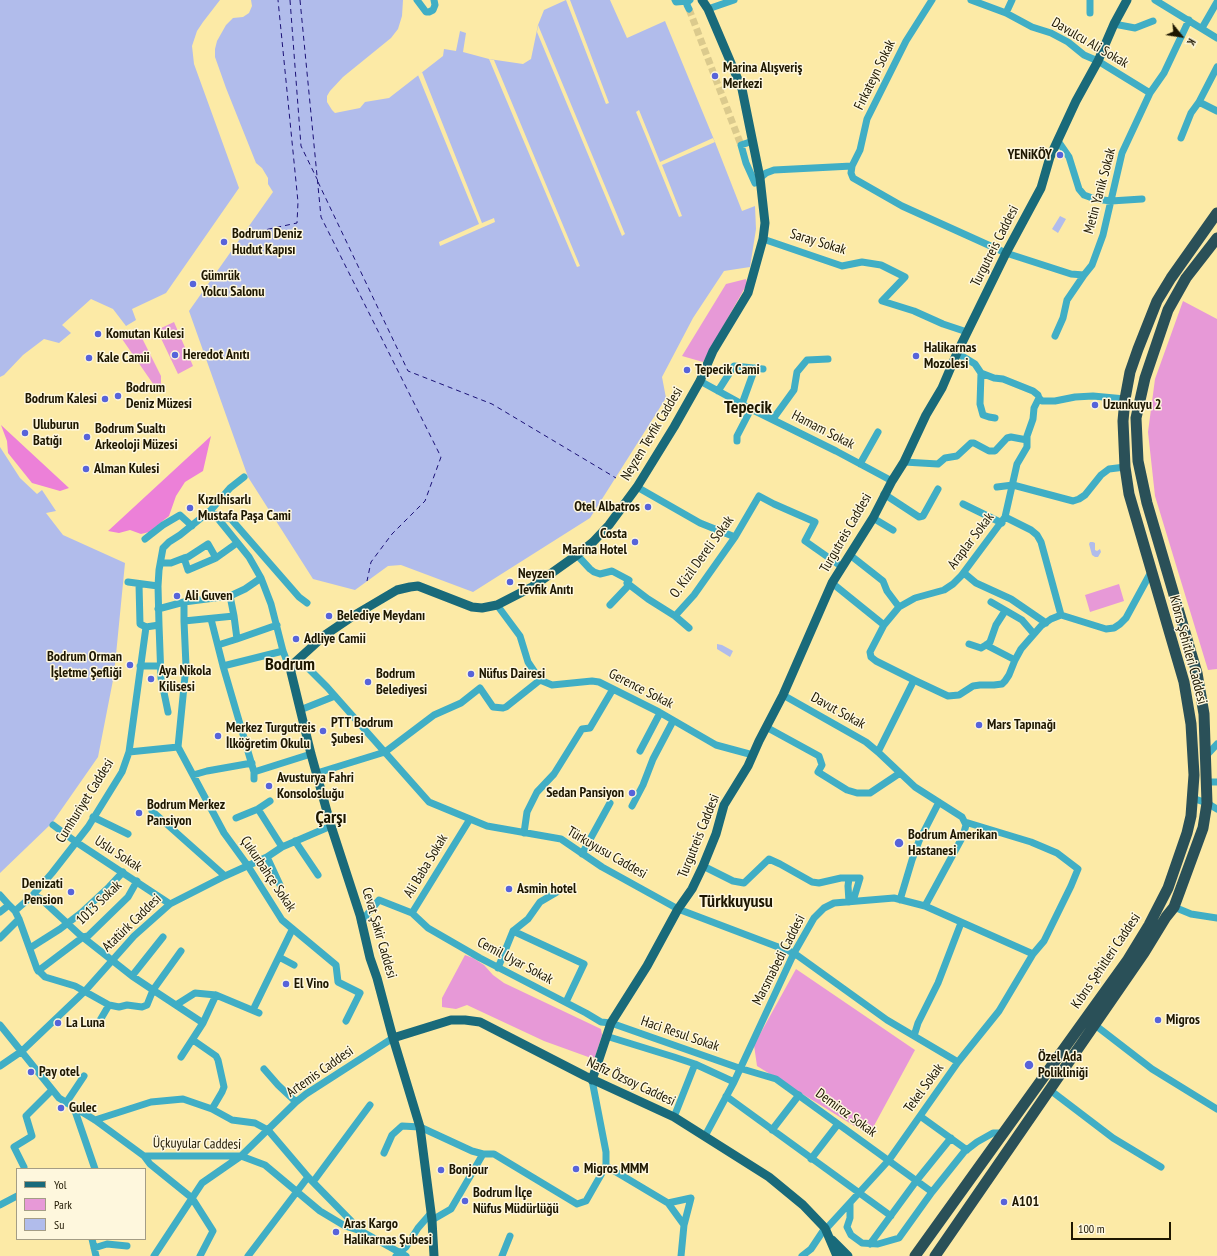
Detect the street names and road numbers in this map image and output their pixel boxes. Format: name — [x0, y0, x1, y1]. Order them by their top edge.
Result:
street label: Davulcu Ali Sokak — [1048, 14, 1132, 72]
street label: Fırkateyn Sokak — [851, 37, 899, 113]
street label: Metin Yanik Sokak — [1081, 146, 1119, 236]
street label: Turgutreis Caddesi — [967, 203, 1023, 289]
street label: Saray Sokak — [788, 226, 848, 258]
street label: Neyzen Tevfik Caddesi — [618, 384, 686, 484]
street label: Hamam Sokak — [789, 407, 857, 453]
street label: Turgutreis Caddesi — [817, 490, 875, 576]
street label: Araplar Sokak — [944, 509, 998, 573]
street label: O. Kizil Dereli Sokak — [667, 513, 737, 601]
street label: Kıbrıs Şehitleri Caddesi — [1165, 594, 1211, 706]
street label: Gerence Sokak — [606, 666, 676, 712]
street label: Davut Sokak — [808, 689, 868, 733]
street label: Cumhuriyet Caddesi — [52, 756, 118, 846]
street label: Turgutreis Caddesi — [675, 792, 723, 880]
street label: Türkuyusu Caddesi — [564, 823, 650, 883]
street label: Ali Baba Sokak — [400, 831, 452, 901]
street label: Uslu Sokak — [91, 833, 145, 875]
street label: Çukurbahçe Sokak — [237, 833, 299, 915]
street label: 1013 Sokak — [73, 877, 125, 929]
street label: Cevat Şakir Caddesi — [358, 886, 400, 980]
street label: Atatürk Caddesi — [99, 891, 165, 955]
street label: Kıbrıs Şehitleri Caddesi — [1068, 910, 1144, 1012]
street label: Marsmabedi Caddesi — [749, 912, 809, 1008]
street label: Cemil Uyar Sokak — [474, 934, 556, 988]
street label: Haci Resul Sokak — [639, 1013, 721, 1055]
street label: Artemis Caddesi — [283, 1043, 357, 1101]
street label: Nafiz Özsoy Caddesi — [584, 1054, 678, 1110]
street label: Tekel Sokak — [901, 1060, 947, 1116]
street label: Demiroz Sokak — [812, 1085, 880, 1141]
street label: Üçkuyular Caddesi — [153, 1135, 241, 1153]

